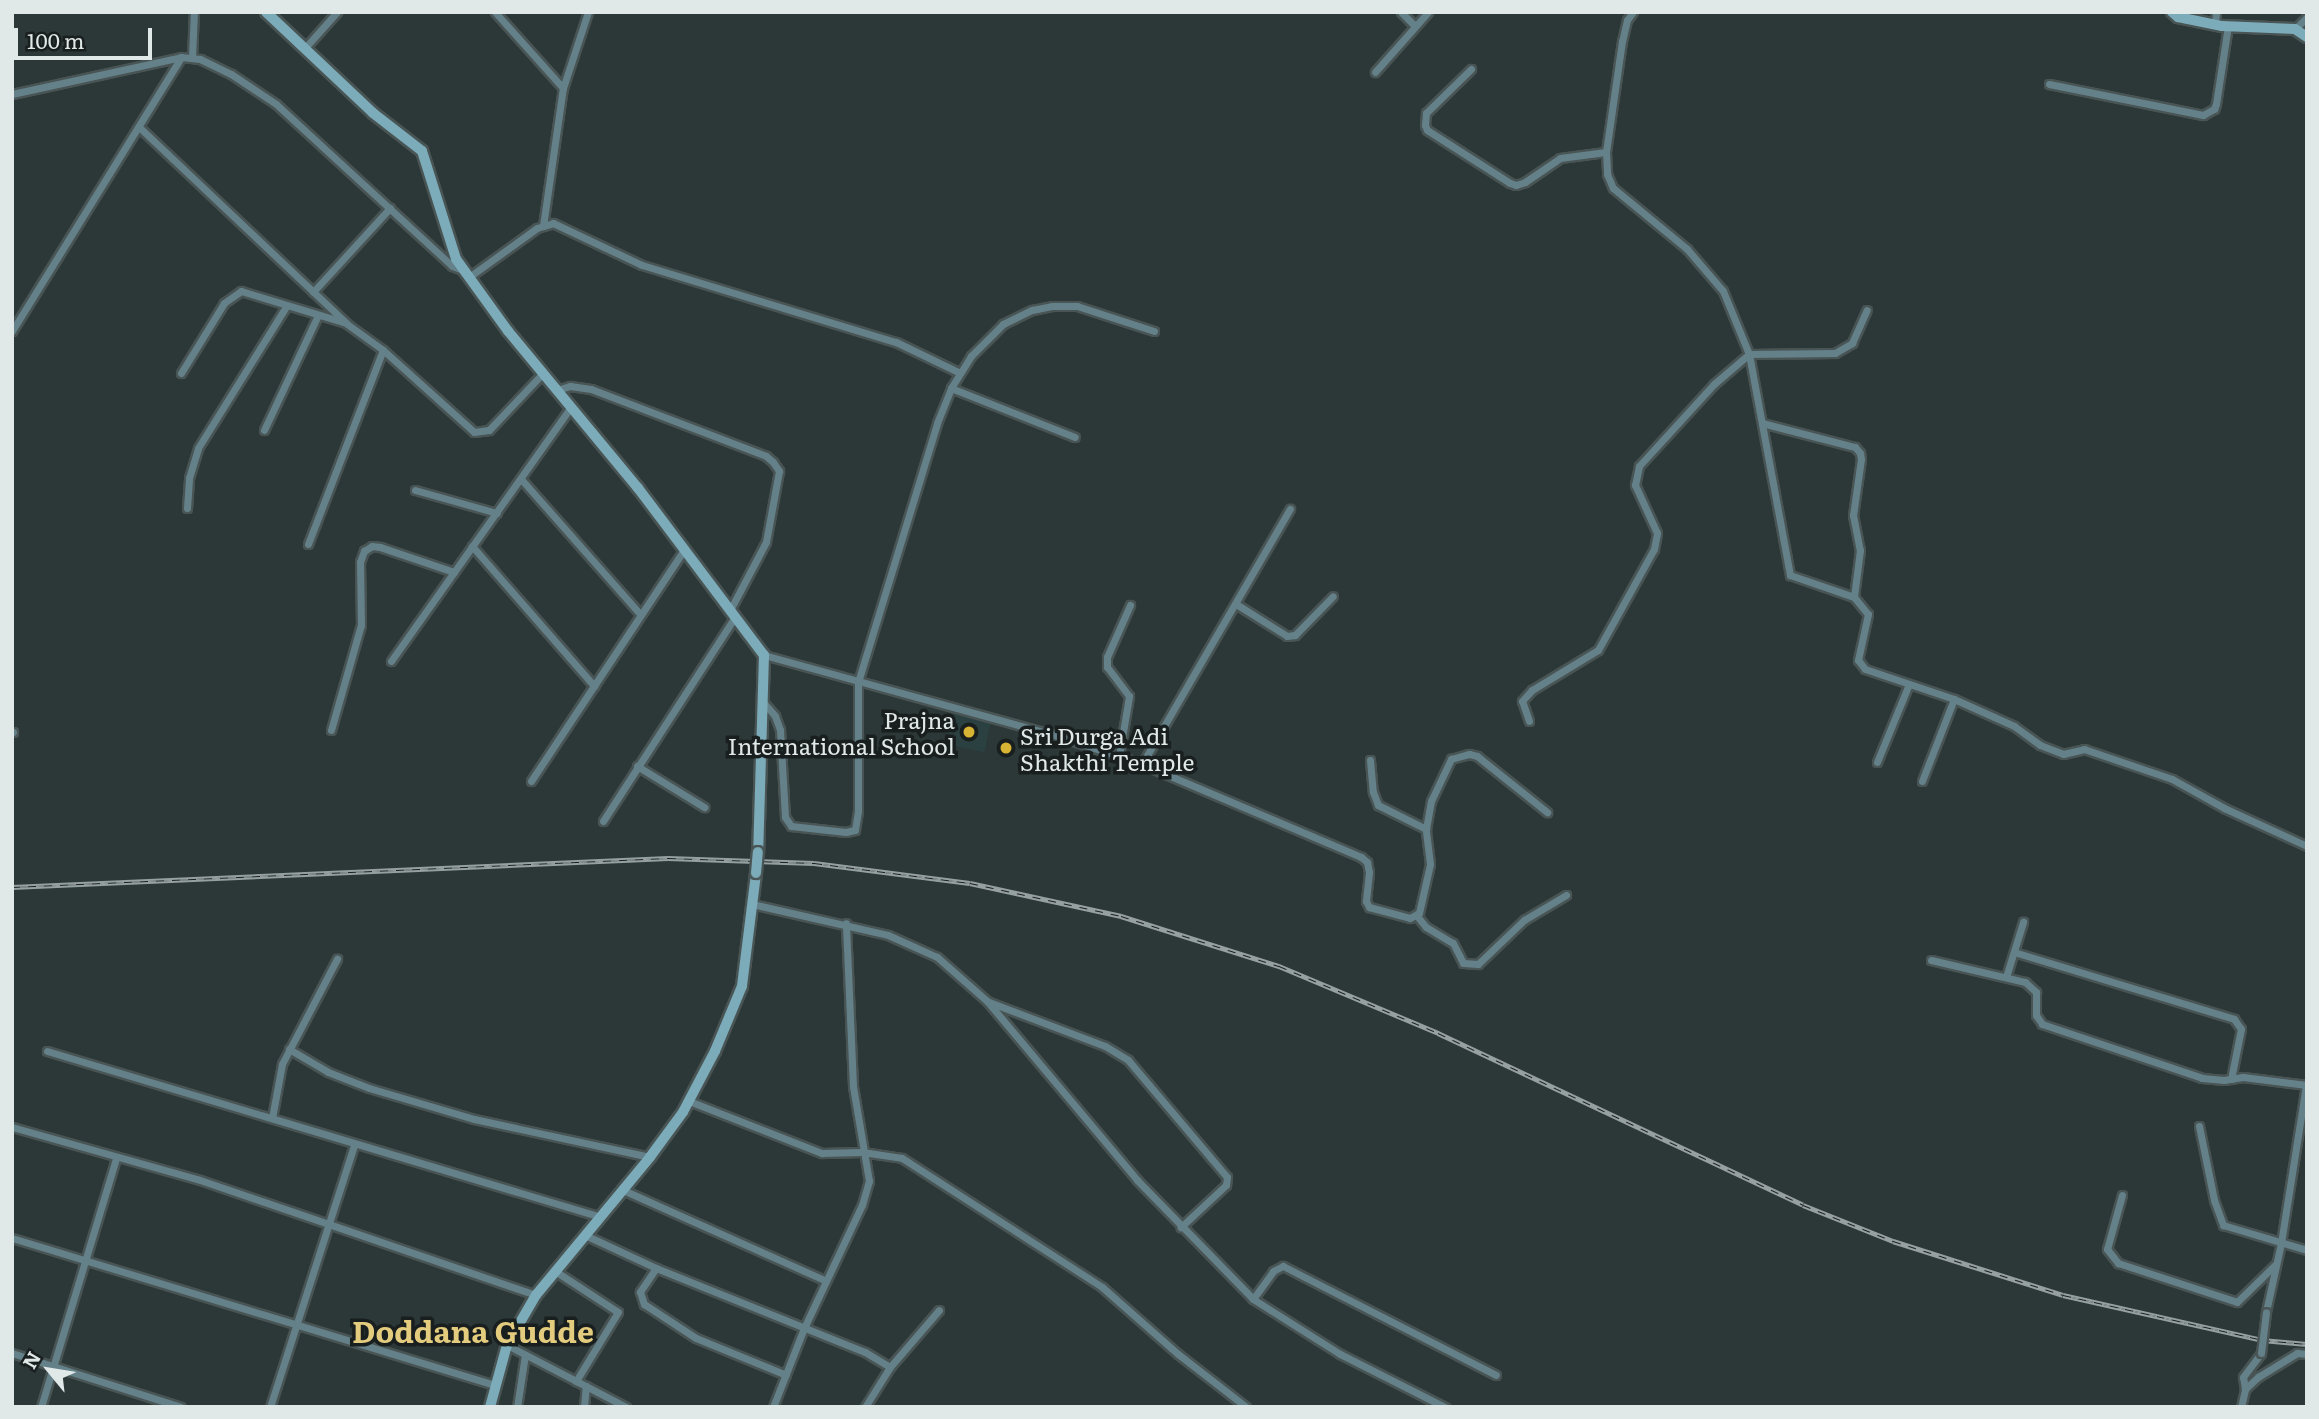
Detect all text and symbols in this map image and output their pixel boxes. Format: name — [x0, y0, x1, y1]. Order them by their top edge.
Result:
scale bar — [18, 14, 156, 58]
text: 100 m — [27, 24, 84, 55]
place label: Prajna International School — [728, 705, 955, 759]
place label: Sri Durga Adi Shakthi Temple — [1020, 721, 1194, 775]
marker: Prajna International School — [961, 724, 977, 740]
marker: Sri Durga Adi Shakthi Temple — [998, 740, 1014, 756]
district label: Doddana Gudde — [352, 1312, 594, 1348]
north arrow — [14, 1335, 84, 1405]
text: N — [15, 1346, 47, 1373]

